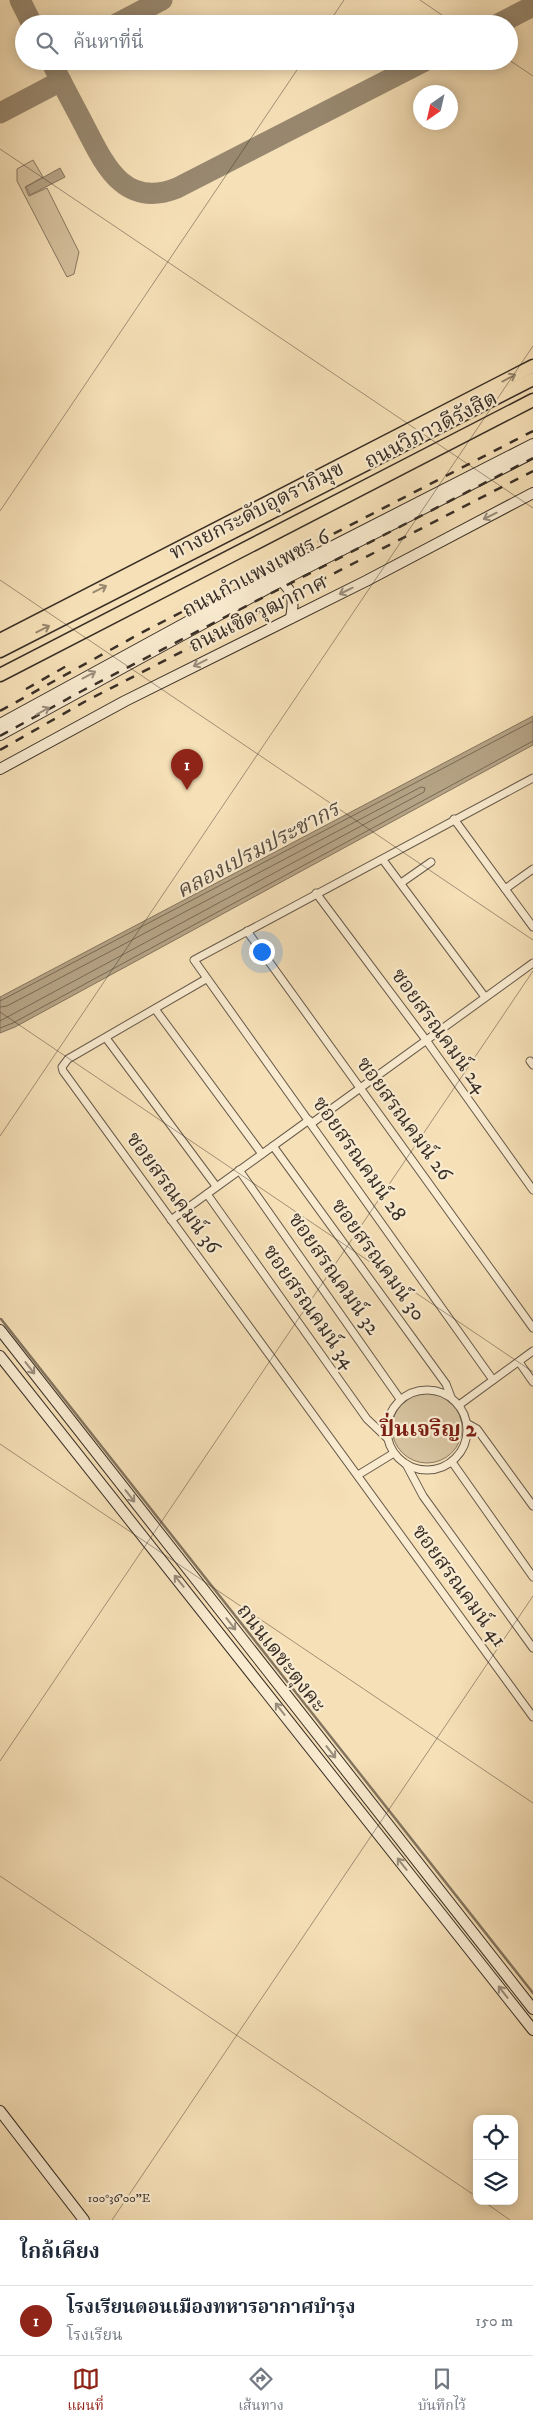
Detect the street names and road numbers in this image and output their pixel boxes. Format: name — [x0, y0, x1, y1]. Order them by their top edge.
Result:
street label: ถนนวิภาวดีรังสิต — [360, 385, 502, 475]
street label: ทางยกระดับอุตราภิมุข — [165, 456, 349, 566]
street label: ถนนกำแพงเพชร 6 — [178, 524, 335, 624]
street label: ถนนเชิดวุฒากาศ — [185, 569, 331, 659]
street label: ซอยสรณคมน์ 24 — [385, 963, 494, 1099]
street label: ซอยสรณคมน์ 26 — [350, 1051, 459, 1187]
street label: ซอยสรณคมน์ 28 — [306, 1091, 412, 1226]
street label: ซอยสรณคมน์ 36 — [120, 1126, 227, 1260]
street label: ซอยสรณคมน์ 30 — [325, 1193, 432, 1326]
street label: ซอยสรณคมน์ 32 — [282, 1207, 387, 1341]
street label: ซอยสรณคมน์ 34 — [257, 1239, 363, 1375]
street label: ซอยสรณคมน์ 41 — [406, 1519, 513, 1652]
street label: ถนนเดชะตุงคะ — [231, 1599, 331, 1717]

